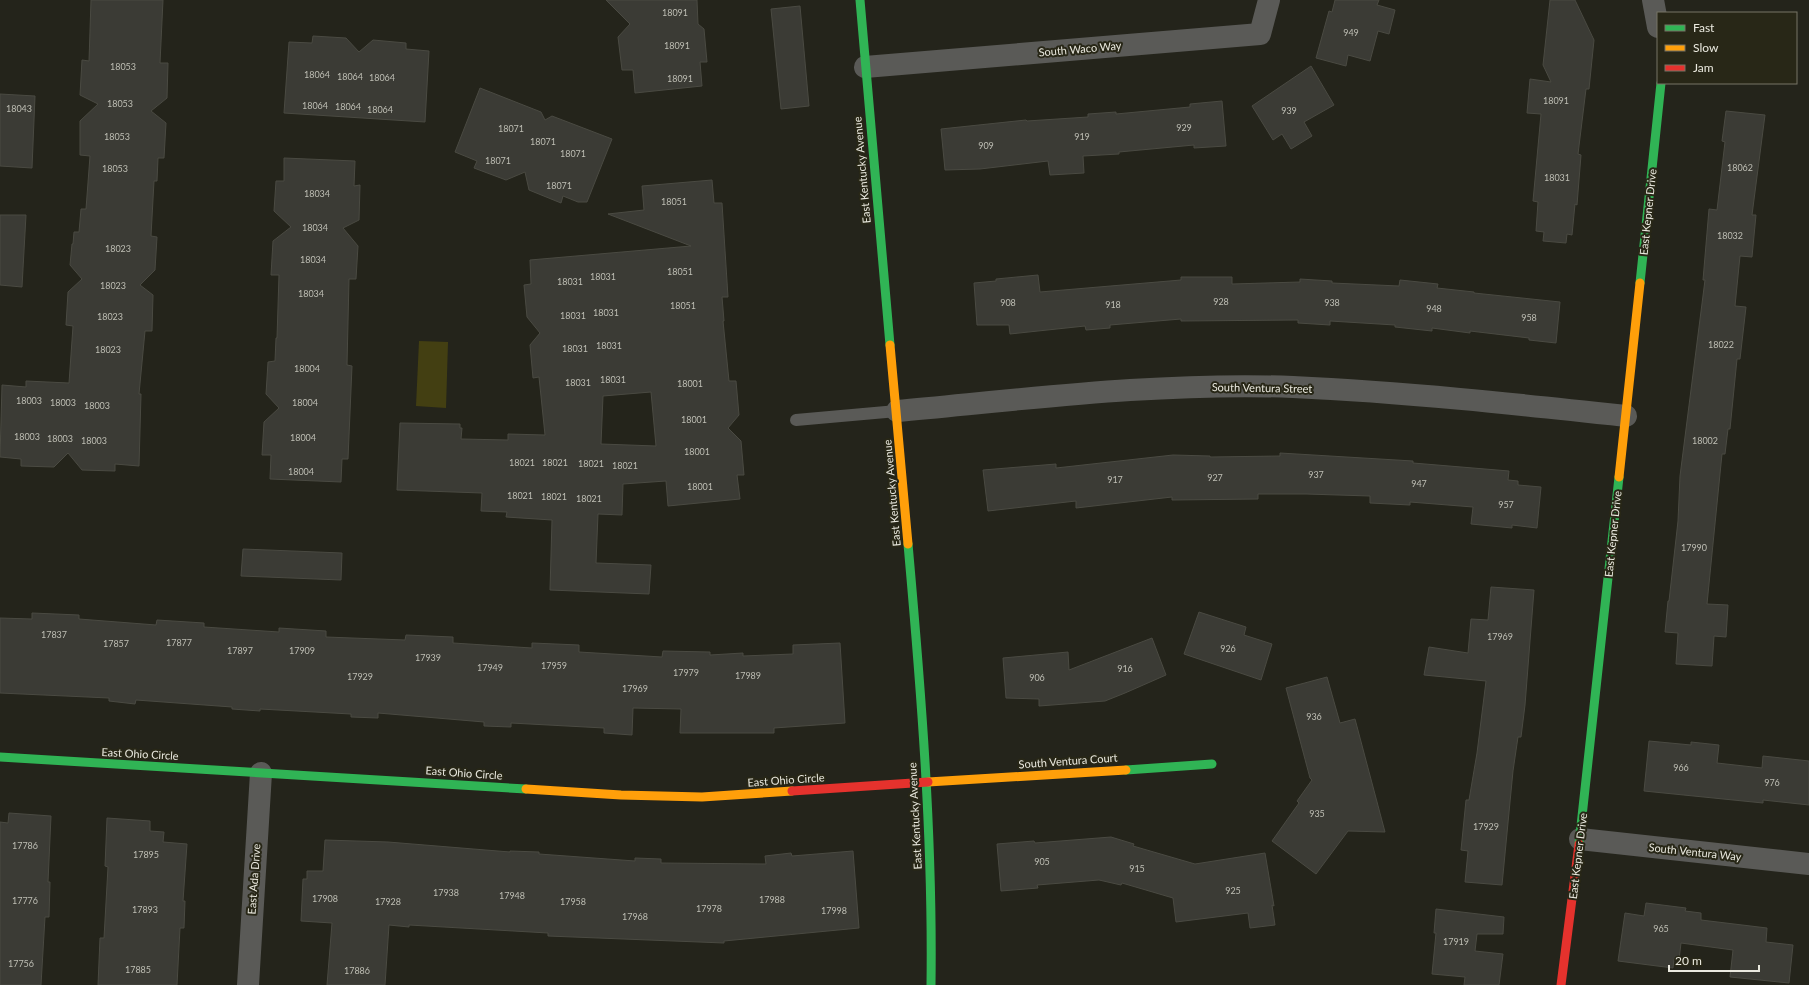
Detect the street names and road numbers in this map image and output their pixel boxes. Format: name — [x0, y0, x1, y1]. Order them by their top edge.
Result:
street label: South Waco Way — [1038, 38, 1122, 59]
street label: East Kentucky Avenue — [850, 116, 873, 224]
street label: East Kepner Drive — [1636, 168, 1659, 256]
street label: South Ventura Street — [1212, 380, 1312, 395]
street label: East Kentucky Avenue — [880, 439, 903, 547]
street label: East Kepner Drive — [1601, 490, 1624, 578]
street label: East Ohio Circle — [101, 745, 179, 762]
street label: South Ventura Court — [1018, 751, 1118, 770]
street label: East Kentucky Avenue — [905, 762, 924, 870]
street label: East Ohio Circle — [425, 763, 503, 782]
street label: East Ohio Circle — [747, 770, 825, 789]
street label: East Kepner Drive — [1566, 812, 1589, 900]
street label: South Ventura Way — [1648, 840, 1742, 863]
street label: East Ada Drive — [245, 843, 262, 915]

